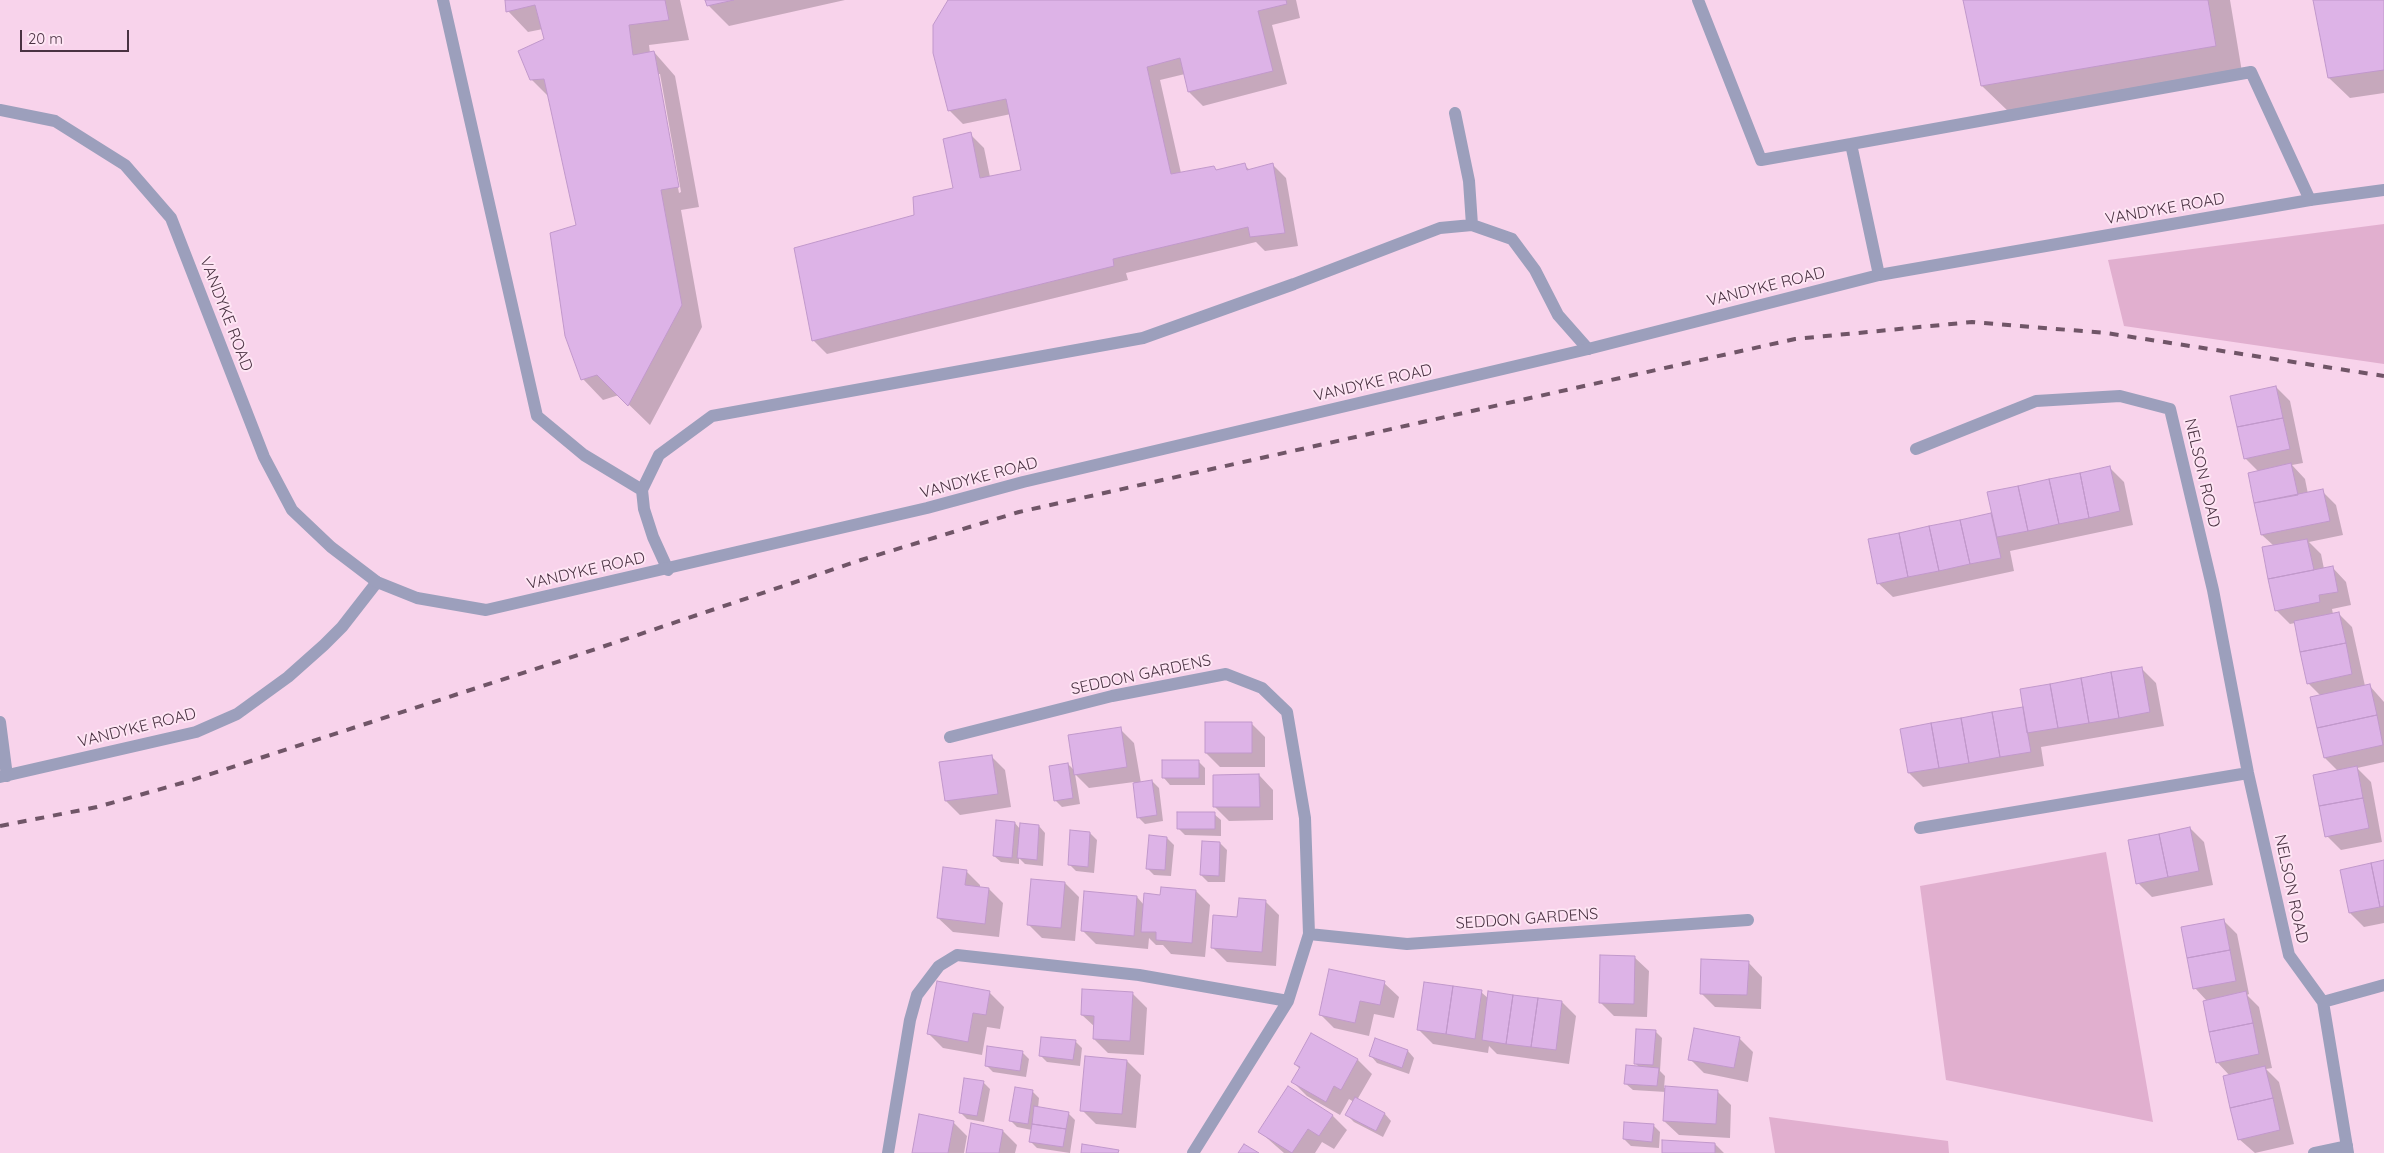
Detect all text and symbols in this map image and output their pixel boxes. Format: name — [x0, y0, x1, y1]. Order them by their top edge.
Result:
scale bar — [22, 20, 131, 52]
text: 20 m — [28, 29, 63, 48]
street label: VANDYKE ROAD — [2104, 189, 2226, 229]
street label: VANDYKE ROAD — [195, 254, 257, 374]
street label: VANDYKE ROAD — [1705, 263, 1827, 311]
street label: VANDYKE ROAD — [1312, 360, 1434, 406]
street label: NELSON ROAD — [2180, 417, 2224, 529]
street label: VANDYKE ROAD — [918, 453, 1040, 503]
street label: VANDYKE ROAD — [525, 548, 647, 594]
street label: SEDDON GARDENS — [1069, 651, 1213, 699]
street label: VANDYKE ROAD — [76, 704, 198, 752]
street label: NELSON ROAD — [2270, 833, 2312, 945]
street label: SEDDON GARDENS — [1455, 904, 1599, 934]

